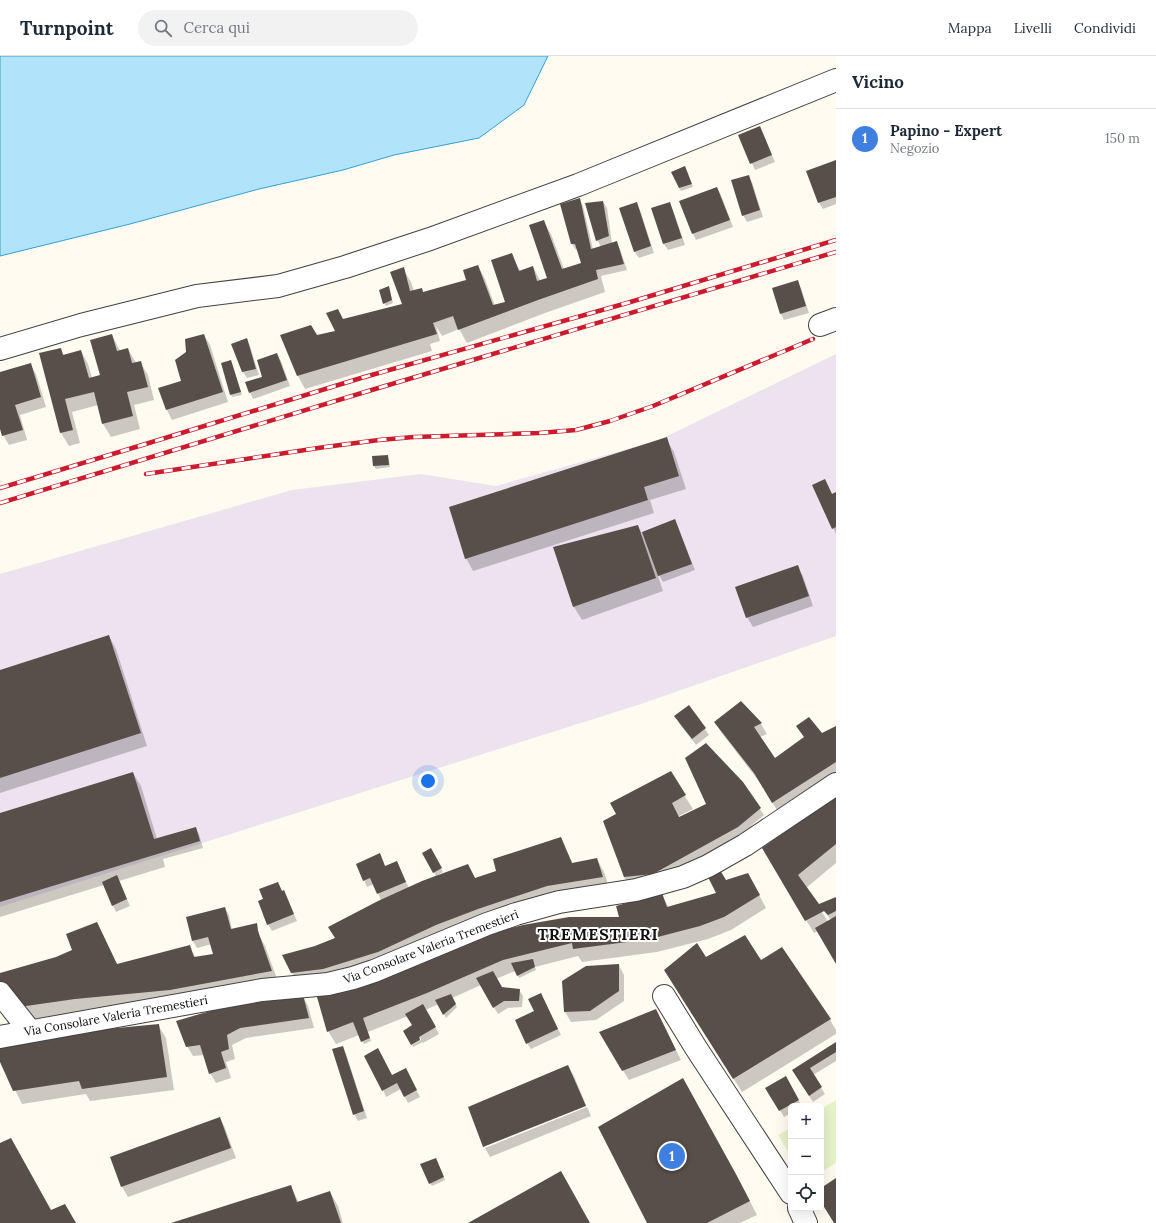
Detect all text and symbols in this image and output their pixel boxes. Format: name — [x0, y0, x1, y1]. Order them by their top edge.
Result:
search box — [138, 10, 418, 46]
text: Turnpoint — [20, 16, 114, 40]
icon: search — [152, 17, 174, 39]
text: Cerca qui — [184, 18, 250, 37]
text: Mappa — [948, 19, 992, 37]
text: Livelli — [1014, 19, 1052, 37]
text: Condividi — [1074, 19, 1136, 37]
text: Vicino — [852, 71, 904, 93]
text: Papino - Expert — [890, 121, 1002, 140]
text: 1 — [862, 130, 868, 147]
text: 150 m — [1105, 130, 1140, 147]
text: Negozio — [890, 140, 939, 157]
your location — [418, 771, 438, 791]
street label: Via Consolare Valeria Tremestieri — [340, 906, 520, 987]
district label: TREMESTIERI — [537, 924, 659, 944]
street label: Via Consolare Valeria Tremestieri — [22, 992, 209, 1039]
map controls — [788, 1103, 824, 1211]
button: + — [788, 1103, 824, 1139]
button: − — [788, 1139, 824, 1175]
pin: 1 — [659, 1141, 685, 1171]
button: locate — [788, 1175, 824, 1211]

